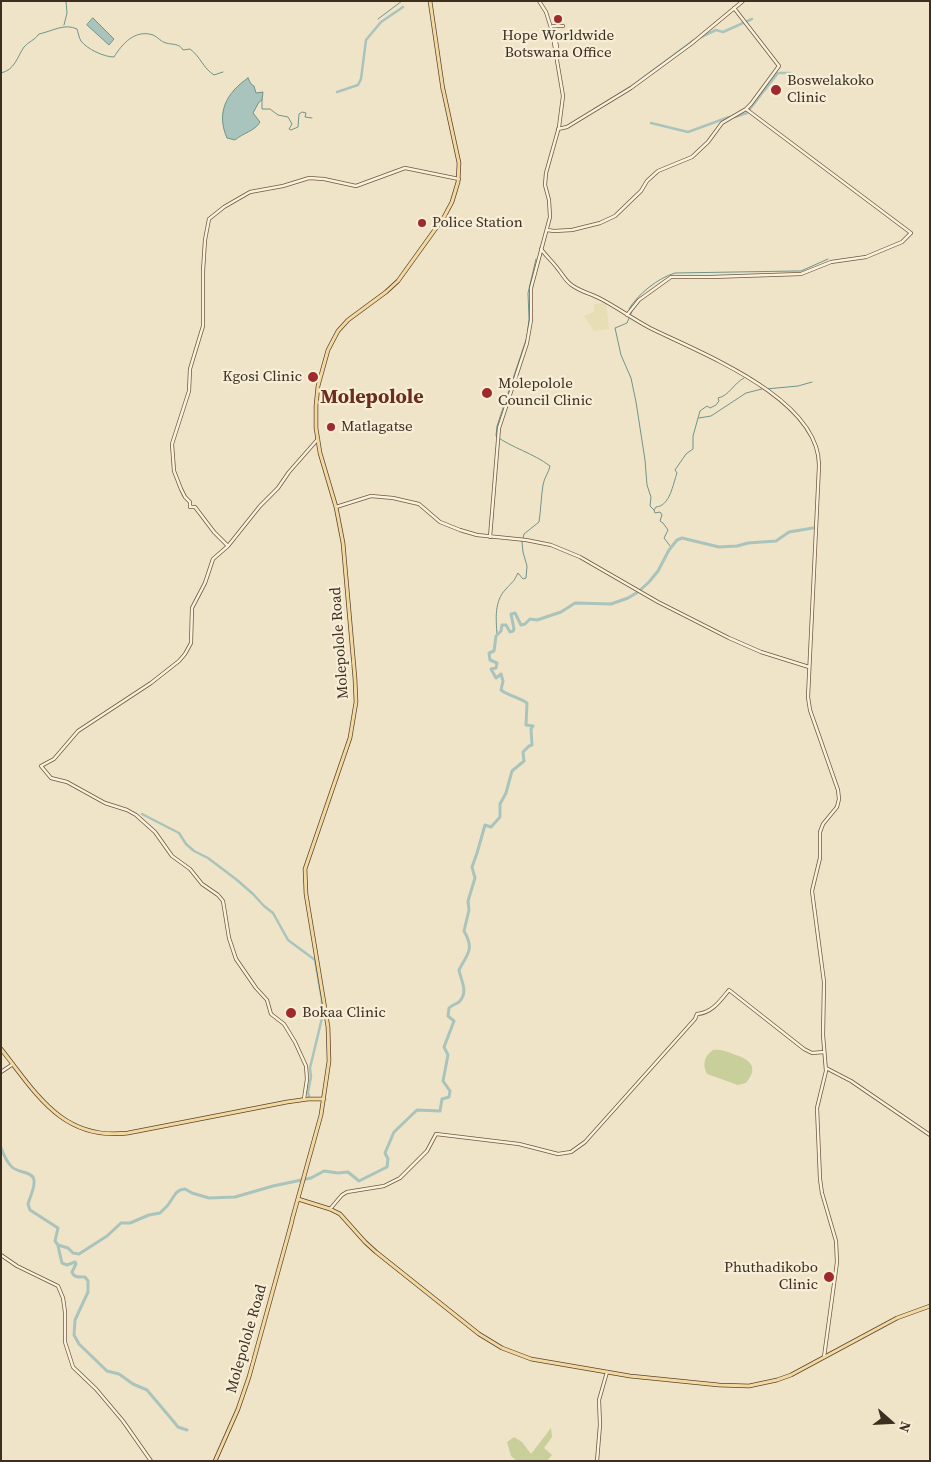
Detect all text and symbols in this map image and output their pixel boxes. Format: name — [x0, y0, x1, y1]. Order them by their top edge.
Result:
marker: Hope Worldwide Botswana Office — [552, 13, 564, 25]
place label: Hope Worldwide Botswana Office — [502, 27, 614, 62]
place label: Boswelakoko Clinic — [787, 72, 874, 107]
marker: Boswelakoko Clinic — [769, 83, 783, 97]
place label: Police Station — [432, 214, 523, 232]
marker: Police Station — [416, 217, 428, 229]
place label: Kgosi Clinic — [223, 368, 302, 386]
marker: Kgosi Clinic — [306, 370, 320, 384]
place label: Molepolole Council Clinic — [498, 375, 592, 410]
district label: Molepolole — [320, 386, 424, 410]
marker: Molepolole Council Clinic — [480, 386, 494, 400]
place label: Matlagatse — [341, 418, 413, 436]
marker: Matlagatse — [325, 421, 337, 433]
street label: Molepolole Road — [327, 586, 353, 700]
place label: Bokaa Clinic — [302, 1004, 386, 1022]
marker: Bokaa Clinic — [284, 1006, 298, 1020]
place label: Phuthadikobo Clinic — [724, 1259, 818, 1294]
marker: Phuthadikobo Clinic — [822, 1270, 836, 1284]
street label: Molepolole Road — [223, 1283, 271, 1395]
north arrow — [866, 1397, 916, 1447]
text: N — [894, 1419, 916, 1435]

